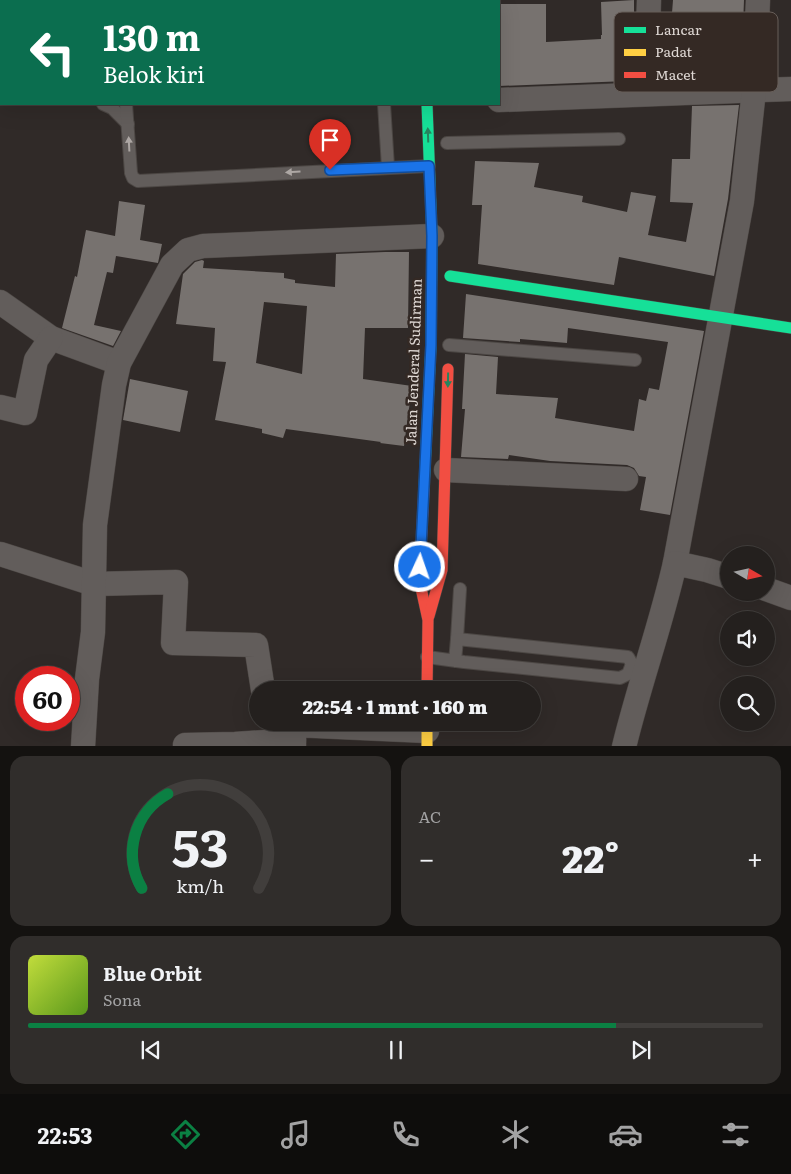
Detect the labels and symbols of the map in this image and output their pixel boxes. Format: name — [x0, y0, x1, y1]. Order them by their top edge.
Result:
legend — [614, 12, 778, 92]
text: Lancar — [655, 19, 702, 39]
text: Padat — [655, 41, 693, 61]
text: Macet — [655, 64, 696, 84]
pin — [309, 119, 351, 170]
one-way arrow — [424, 127, 432, 143]
one-way arrow — [125, 136, 133, 152]
one-way arrow — [285, 169, 301, 177]
street label: Jalan Jenderal Sudirman — [400, 278, 426, 446]
one-way arrow — [444, 372, 452, 388]
position arrow — [393, 540, 445, 592]
north arrow — [720, 546, 775, 601]
speed limit sign: 60 — [15, 666, 80, 731]

